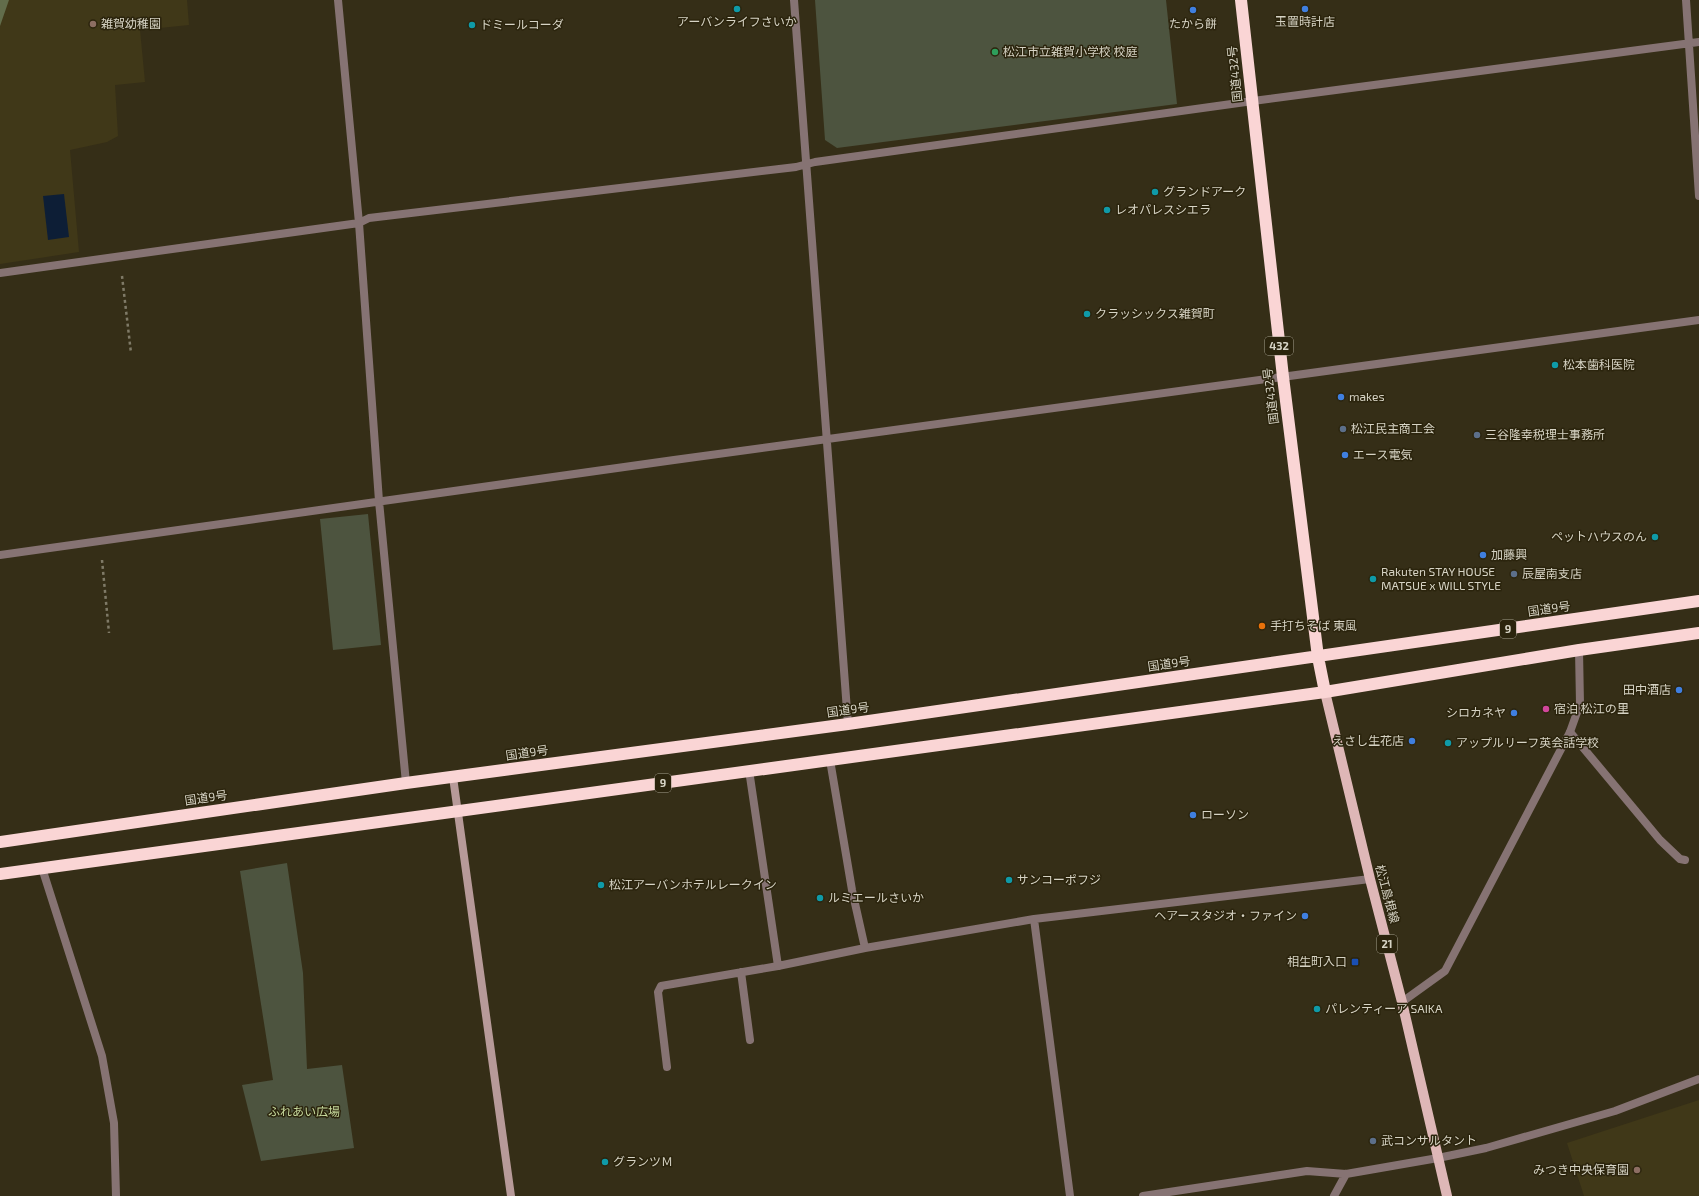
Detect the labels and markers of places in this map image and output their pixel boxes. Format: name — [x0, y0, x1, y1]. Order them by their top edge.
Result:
marker: アーバンライフさいか — [732, 4, 742, 14]
marker: 玉置時計店 — [1300, 4, 1310, 14]
marker: たから餅 — [1188, 5, 1198, 15]
place label: アーバンライフさいか — [677, 14, 797, 28]
place label: 玉置時計店 — [1275, 14, 1335, 28]
place label: 雑賀幼稚園 — [101, 16, 161, 30]
place label: たから餅 — [1169, 16, 1217, 30]
place label: ドミールコーダ — [480, 17, 564, 31]
marker: 雑賀幼稚園 — [88, 19, 98, 29]
marker: ドミールコーダ — [467, 20, 477, 30]
place label: 松江市立雑賀小学校 校庭 — [1003, 44, 1138, 58]
marker: 松江市立雑賀小学校 校庭 — [990, 47, 1000, 57]
place label: グランドアーク — [1163, 184, 1246, 198]
marker: グランドアーク — [1150, 187, 1160, 197]
place label: レオパレスシエラ — [1115, 202, 1211, 216]
marker: レオパレスシエラ — [1102, 205, 1112, 215]
place label: クラッシックス雑賀町 — [1095, 306, 1215, 320]
marker: クラッシックス雑賀町 — [1082, 309, 1092, 319]
place label: 松本歯科医院 — [1563, 357, 1635, 371]
marker: 松本歯科医院 — [1550, 360, 1560, 370]
place label: makes — [1349, 389, 1385, 403]
marker: makes — [1336, 392, 1346, 402]
place label: 松江民主商工会 — [1351, 421, 1435, 435]
marker: 松江民主商工会 — [1338, 424, 1348, 434]
place label: 三谷隆幸税理士事務所 — [1485, 427, 1605, 441]
marker: 三谷隆幸税理士事務所 — [1472, 430, 1482, 440]
place label: エース電気 — [1353, 447, 1412, 461]
marker: エース電気 — [1340, 450, 1350, 460]
place label: ペットハウスのん — [1551, 529, 1647, 543]
marker: ペットハウスのん — [1650, 532, 1660, 542]
place label: 加藤興 — [1491, 547, 1527, 561]
marker: 加藤興 — [1478, 550, 1488, 560]
place label: Rakuten STAY HOUSE MATSUE x WILL STYLE — [1381, 564, 1501, 592]
place label: 辰屋南支店 — [1522, 566, 1582, 580]
marker: 辰屋南支店 — [1509, 569, 1519, 579]
marker: Rakuten STAY HOUSE MATSUE x WILL STYLE — [1368, 574, 1378, 584]
place label: 手打ちそば 東風 — [1270, 618, 1357, 632]
marker: 手打ちそば 東風 — [1257, 621, 1267, 631]
place label: 田中酒店 — [1623, 682, 1671, 696]
marker: 田中酒店 — [1674, 685, 1684, 695]
place label: 宿泊 松江の里 — [1554, 701, 1629, 715]
marker: 宿泊 松江の里 — [1541, 704, 1551, 714]
place label: シロカネヤ — [1446, 705, 1506, 719]
marker: シロカネヤ — [1509, 708, 1519, 718]
place label: えさし生花店 — [1332, 733, 1404, 747]
place label: アップルリーフ英会話学校 — [1456, 735, 1599, 749]
marker: えさし生花店 — [1407, 736, 1417, 746]
marker: アップルリーフ英会話学校 — [1443, 738, 1453, 748]
place label: ローソン — [1201, 807, 1249, 821]
marker: ローソン — [1188, 810, 1198, 820]
place label: サンコーポフジ — [1017, 872, 1101, 886]
marker: サンコーポフジ — [1004, 875, 1014, 885]
place label: 松江アーバンホテルレークイン — [609, 877, 777, 891]
marker: 松江アーバンホテルレークイン — [596, 880, 606, 890]
place label: ルミエールさいか — [828, 890, 924, 904]
marker: ルミエールさいか — [815, 893, 825, 903]
place label: ヘアースタジオ・ファイン — [1154, 908, 1297, 922]
marker: ヘアースタジオ・ファイン — [1300, 911, 1310, 921]
place label: 相生町入口 — [1287, 954, 1347, 968]
marker: 相生町入口 — [1350, 957, 1360, 967]
place label: パレンティーア SAIKA — [1325, 1001, 1443, 1015]
marker: パレンティーア SAIKA — [1312, 1004, 1322, 1014]
place label: 武コンサルタント — [1381, 1133, 1477, 1147]
marker: 武コンサルタント — [1368, 1136, 1378, 1146]
place label: グランツＭ — [613, 1154, 673, 1168]
marker: グランツＭ — [600, 1157, 610, 1167]
place label: みつき中央保育園 — [1533, 1162, 1629, 1176]
marker: みつき中央保育園 — [1632, 1165, 1642, 1175]

